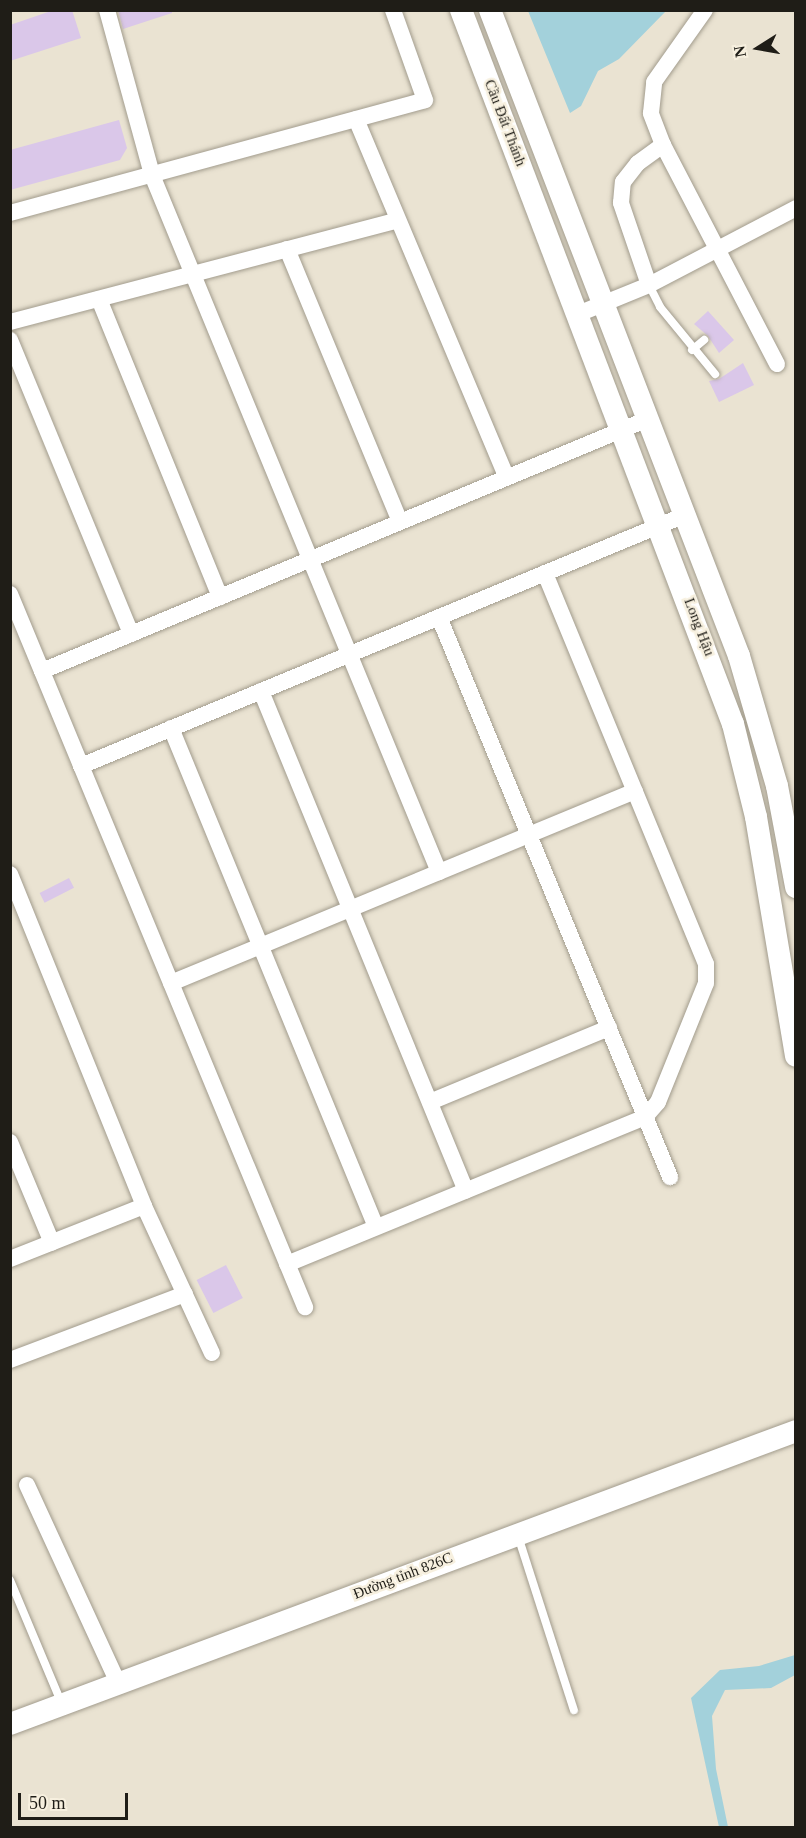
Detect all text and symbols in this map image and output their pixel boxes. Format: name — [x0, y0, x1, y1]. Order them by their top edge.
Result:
north arrow — [728, 18, 788, 78]
text: N — [730, 44, 749, 59]
street label: Cầu Đất Thánh — [480, 77, 530, 169]
street label: Long Hậu — [680, 596, 718, 658]
street label: Đường tỉnh 826C — [351, 1549, 455, 1603]
scale bar — [21, 1781, 130, 1819]
text: 50 m — [29, 1793, 66, 1813]

